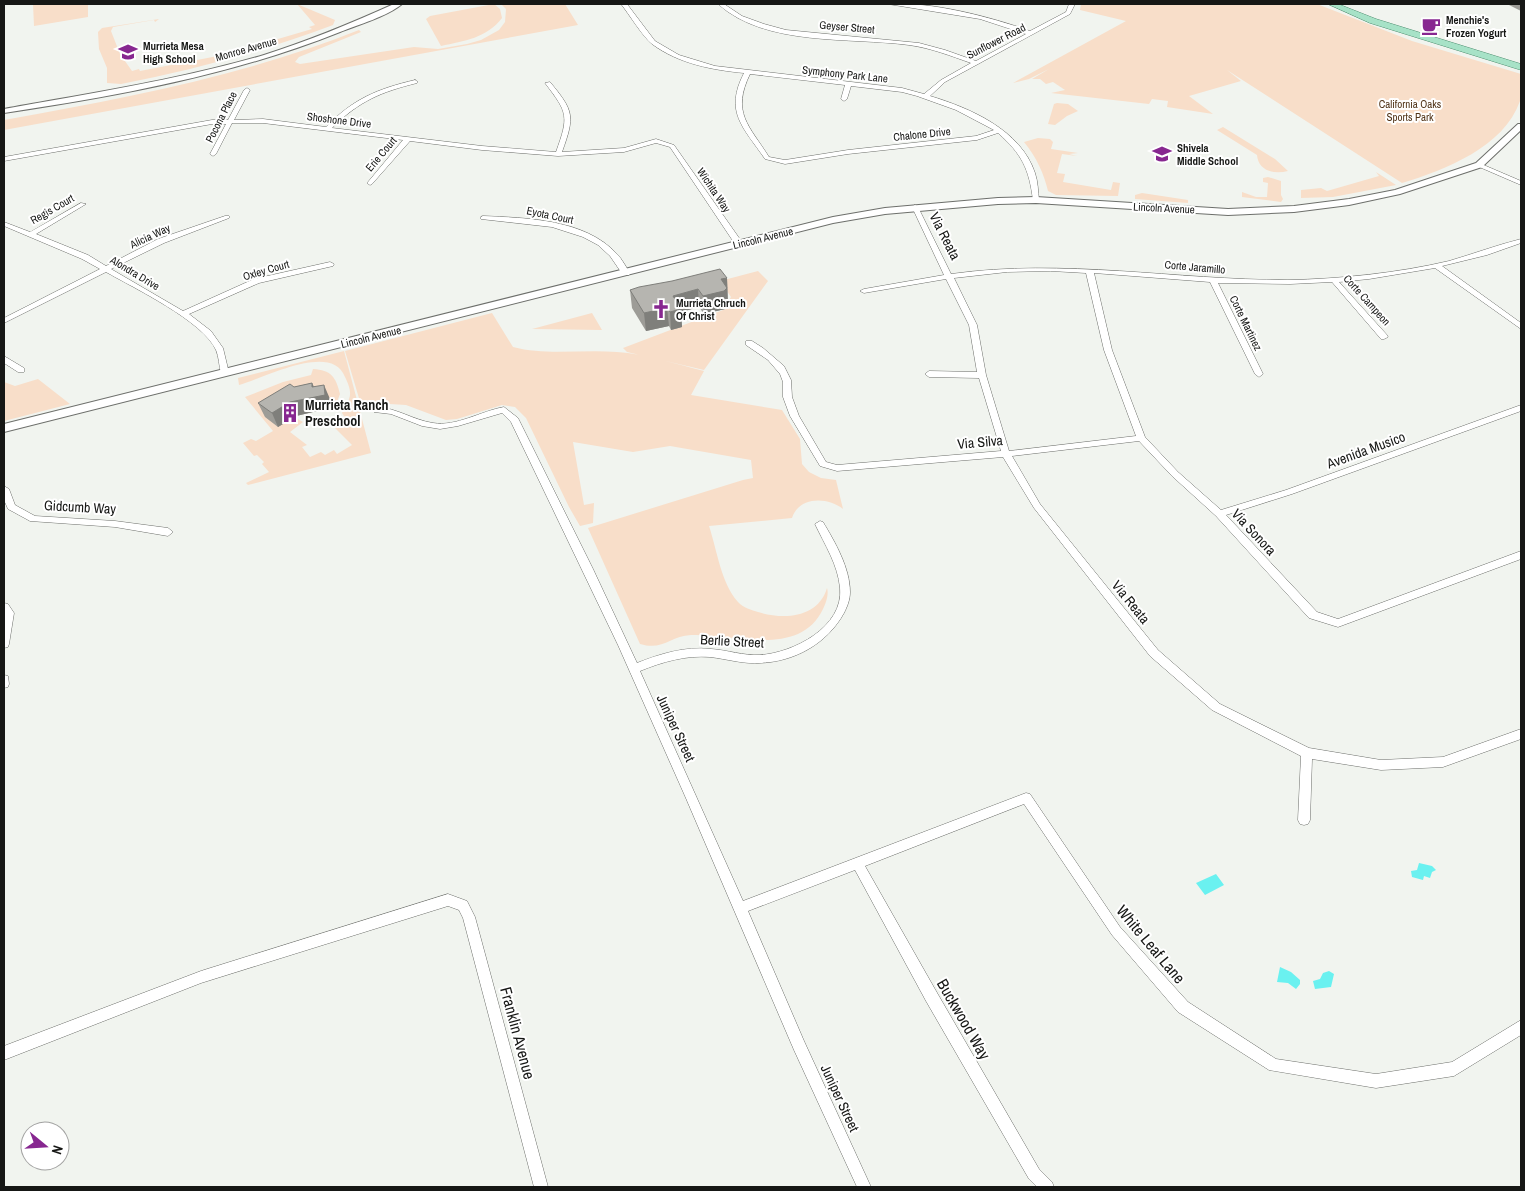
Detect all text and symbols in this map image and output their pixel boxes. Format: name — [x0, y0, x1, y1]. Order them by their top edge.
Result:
place label: Menchie's Frozen Yogurt — [1446, 13, 1506, 40]
cafe icon: Menchie's Frozen Yogurt — [1420, 15, 1442, 37]
street label: Geyser Street — [819, 18, 876, 36]
street label: Sunflower Road — [964, 20, 1028, 62]
street label: Monroe Avenue — [214, 34, 278, 64]
place label: Murrieta Mesa High School — [143, 39, 204, 66]
school or university icon: Murrieta Mesa High School — [117, 41, 139, 63]
street label: Symphony Park Lane — [801, 63, 889, 85]
street label: Pocona Place — [202, 89, 240, 145]
park label: California Oaks Sports Park — [1379, 97, 1442, 124]
street label: Shoshone Drive — [306, 109, 372, 131]
street label: Chalone Drive — [893, 124, 951, 144]
street label: Erie Court — [362, 133, 400, 174]
place label: Shivela Middle School — [1177, 141, 1238, 168]
school or university icon: Shivela Middle School — [1151, 143, 1173, 165]
street label: Wichita Way — [694, 165, 734, 215]
street label: Regis Court — [28, 191, 77, 227]
street label: Lincoln Avenue — [1133, 199, 1195, 217]
street label: Eyota Court — [525, 203, 575, 227]
street label: Via Reata — [925, 209, 965, 263]
street label: Alicia Way — [127, 220, 173, 252]
street label: Lincoln Avenue — [731, 224, 795, 252]
street label: Alondra Drive — [107, 252, 162, 293]
street label: Oxley Court — [241, 257, 291, 283]
street label: Corte Jaramillo — [1164, 257, 1226, 277]
street label: Corte Campeon — [1340, 272, 1394, 328]
street label: Corte Martinez — [1227, 293, 1266, 353]
place label: Murrieta Chruch Of Christ — [676, 296, 746, 323]
church icon: Murrieta Chruch Of Christ — [650, 298, 672, 320]
street label: Lincoln Avenue — [339, 323, 403, 351]
place label: Murrieta Ranch Preschool — [305, 396, 389, 430]
building icon: Murrieta Ranch Preschool — [279, 402, 301, 424]
street label: Avenida Musico — [1323, 427, 1408, 473]
street label: Via Silva — [956, 431, 1004, 453]
street label: Gidcumb Way — [43, 496, 117, 518]
street label: Via Sonora — [1228, 505, 1281, 560]
street label: Via Reata — [1108, 577, 1154, 628]
street label: Berlie Street — [700, 630, 764, 652]
street label: Juniper Street — [653, 692, 699, 764]
street label: White Leaf Lane — [1112, 900, 1190, 988]
street label: Buckwood Way — [932, 975, 996, 1064]
street label: Franklin Avenue — [495, 984, 541, 1082]
street label: Juniper Street — [817, 1062, 863, 1134]
north arrow — [20, 1121, 70, 1171]
text: N — [48, 1143, 67, 1157]

